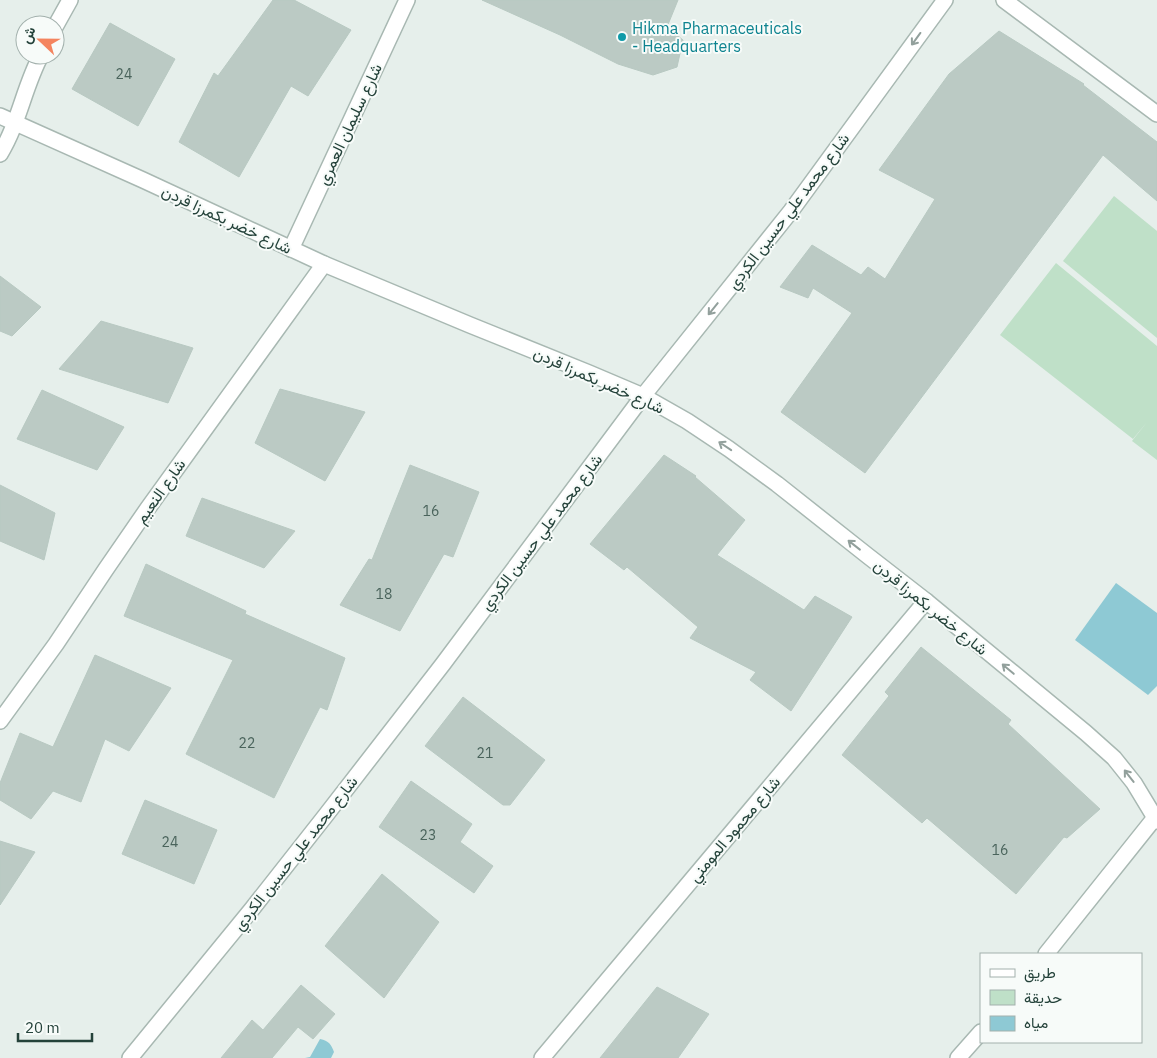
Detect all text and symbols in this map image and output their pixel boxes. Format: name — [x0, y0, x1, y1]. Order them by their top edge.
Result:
north arrow — [15, 15, 65, 65]
place label: Hikma Pharmaceuticals - Headquarters — [632, 18, 802, 56]
text: ش — [16, 24, 40, 46]
marker: Hikma Pharmaceuticals - Headquarters — [616, 31, 628, 43]
one-way arrow — [911, 32, 922, 46]
street label: شارع سليمان العمري — [312, 60, 389, 190]
house number: 24 — [116, 65, 132, 83]
street label: شارع محمد علي حسين الكردي — [723, 129, 857, 296]
street label: شارع خضر بكمرزا قردن — [158, 180, 295, 260]
one-way arrow — [707, 302, 718, 315]
street label: شارع خضر بكمرزا قردن — [530, 342, 667, 420]
one-way arrow — [718, 441, 732, 451]
street label: شارع محمد علي حسين الكردي — [476, 450, 610, 617]
street label: شارع النعيم — [130, 455, 191, 529]
house number: 16 — [423, 502, 439, 520]
one-way arrow — [848, 540, 861, 551]
street label: شارع خضر بكمرزا قردن — [869, 555, 992, 661]
house number: 18 — [376, 585, 392, 603]
one-way arrow — [1002, 663, 1015, 674]
house number: 22 — [239, 734, 255, 752]
house number: 21 — [477, 744, 493, 762]
one-way arrow — [1123, 770, 1134, 783]
street label: شارع محمد علي حسين الكردي — [228, 772, 365, 937]
street label: شارع محمود المومني — [684, 772, 787, 889]
house number: 23 — [420, 826, 436, 844]
house number: 24 — [162, 833, 178, 851]
house number: 16 — [992, 841, 1008, 859]
legend — [980, 953, 1142, 1043]
text: طريق — [1024, 963, 1056, 983]
text: حديقة — [1024, 988, 1062, 1007]
scale bar — [18, 1010, 91, 1042]
text: مياه — [1024, 1013, 1048, 1032]
text: 20 m — [25, 1018, 60, 1037]

